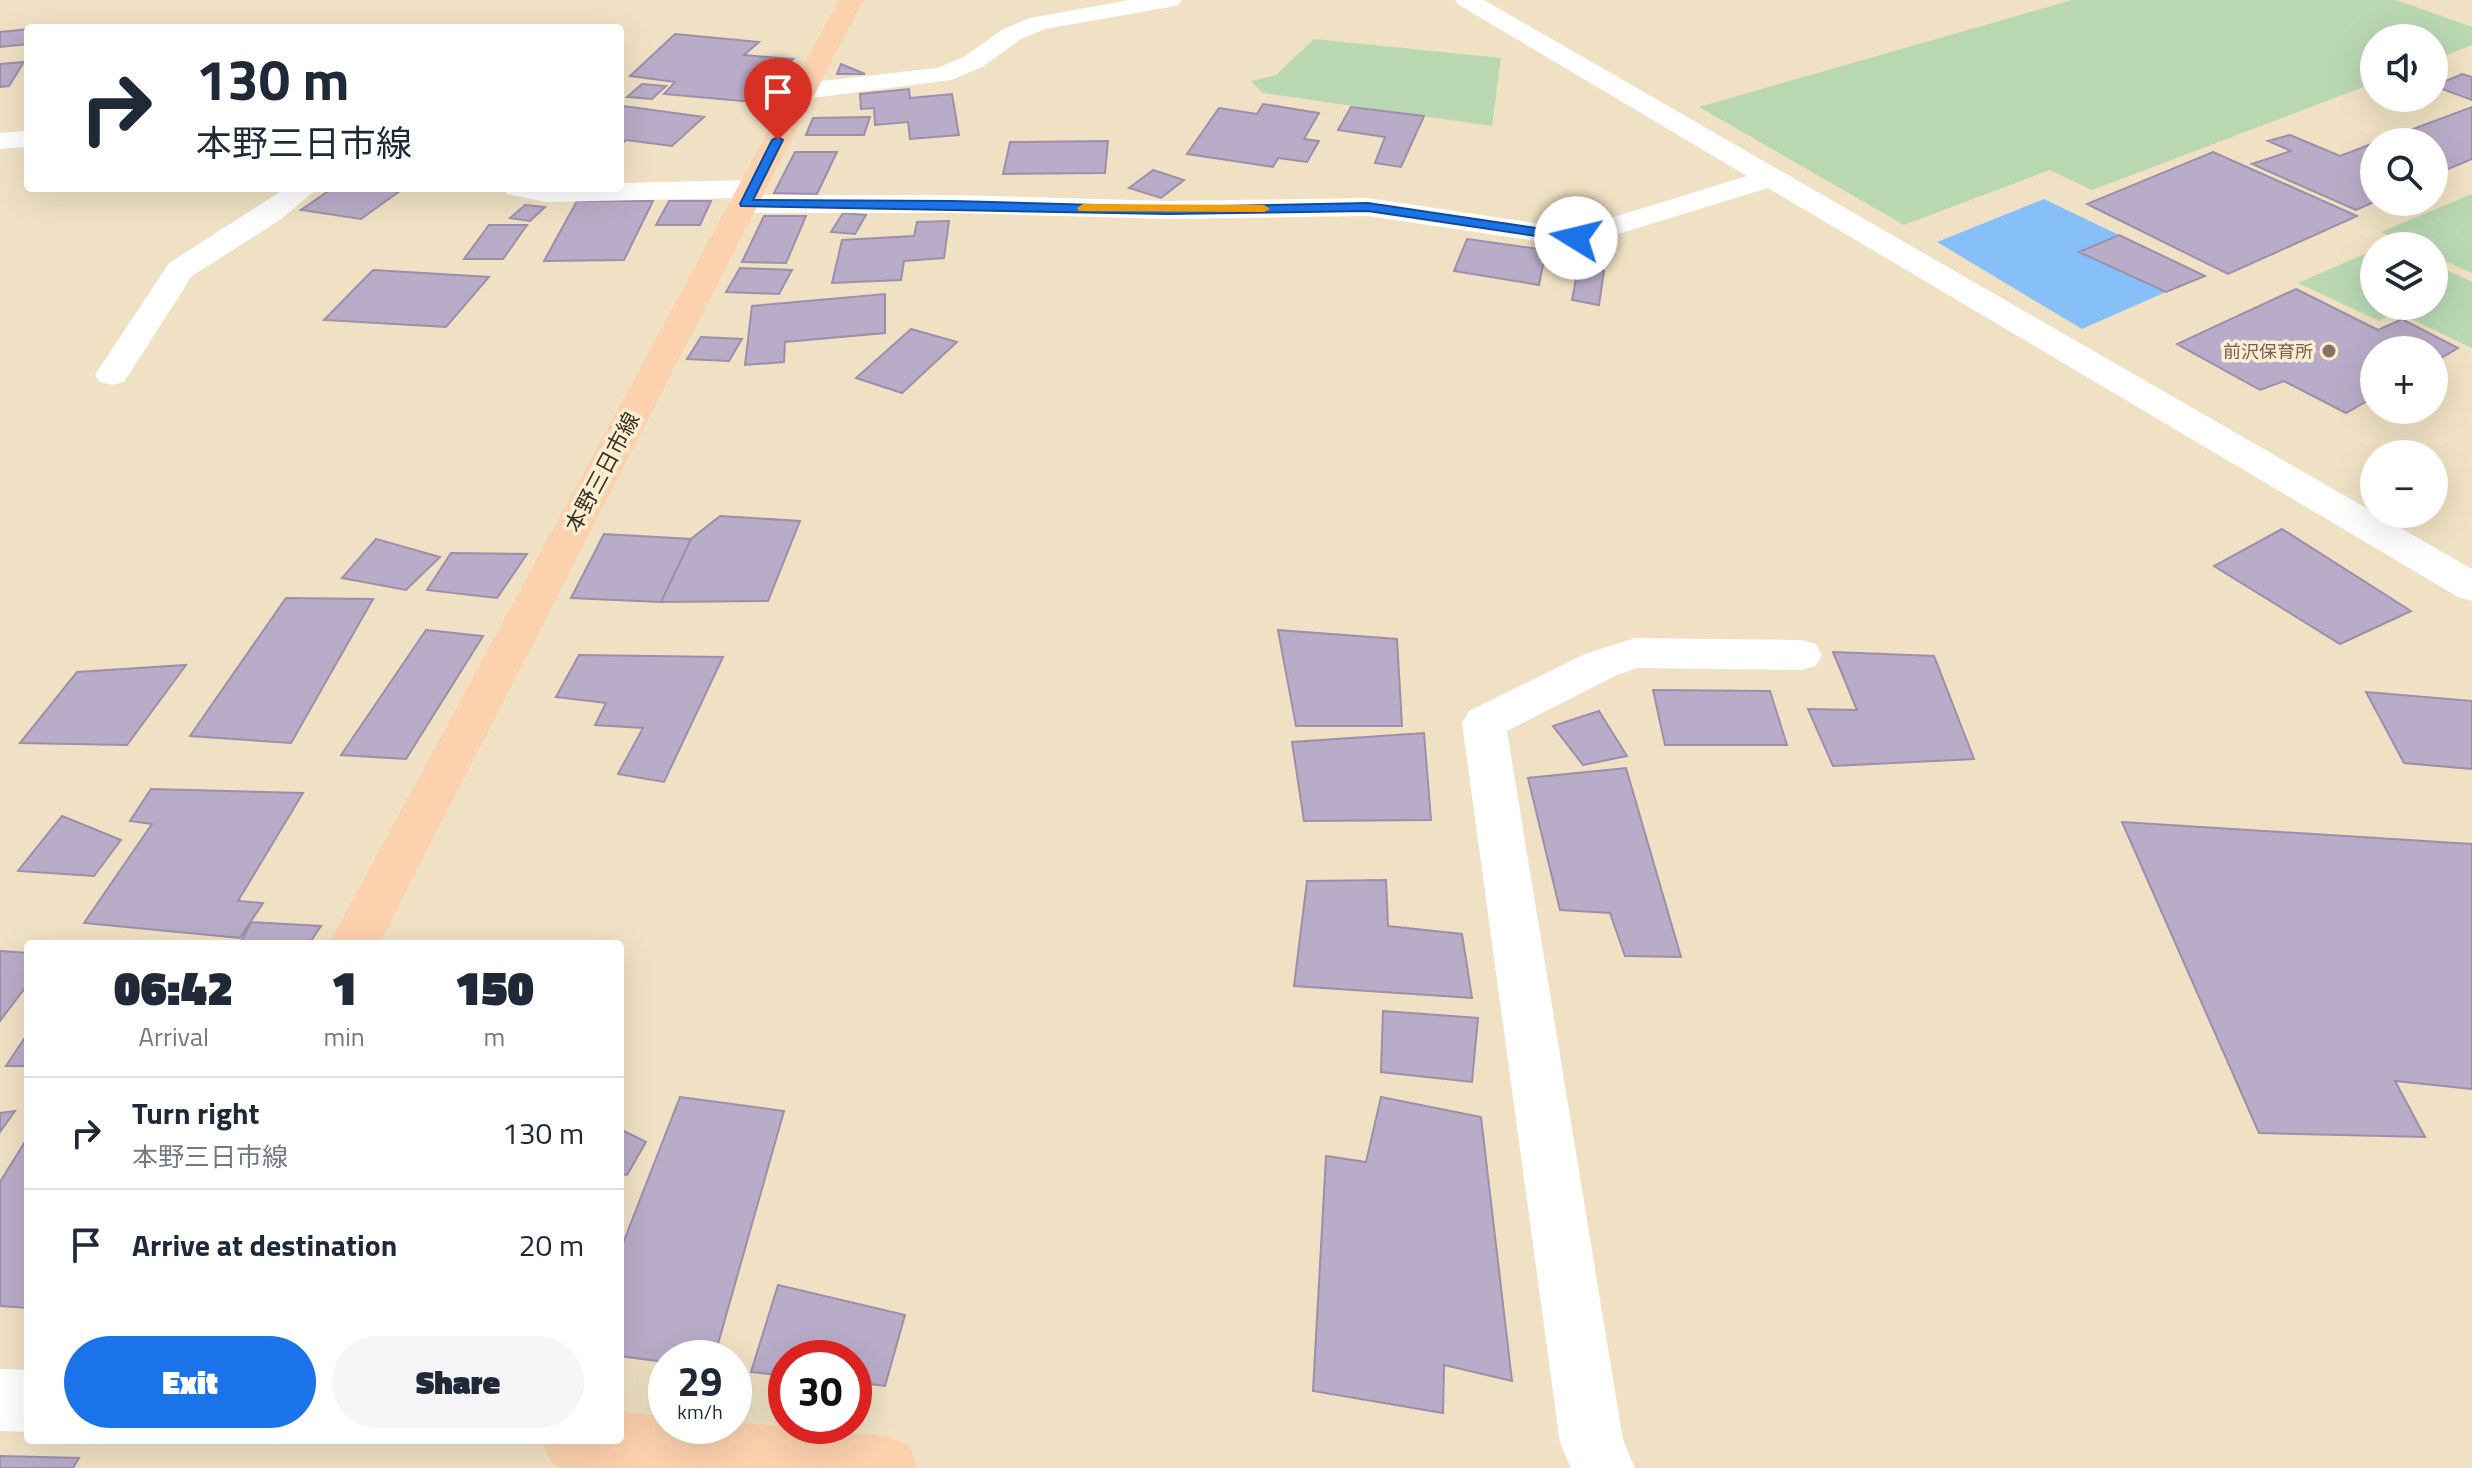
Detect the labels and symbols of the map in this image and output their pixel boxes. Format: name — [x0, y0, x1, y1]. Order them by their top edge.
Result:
pin — [744, 58, 812, 140]
position arrow — [1534, 196, 1618, 280]
place label: 前沢保育所 — [2223, 338, 2313, 365]
marker: 前沢保育所 — [2320, 342, 2338, 360]
street label: 本野三日市線 — [556, 406, 648, 538]
speed limit sign: 30 — [768, 1340, 872, 1444]

